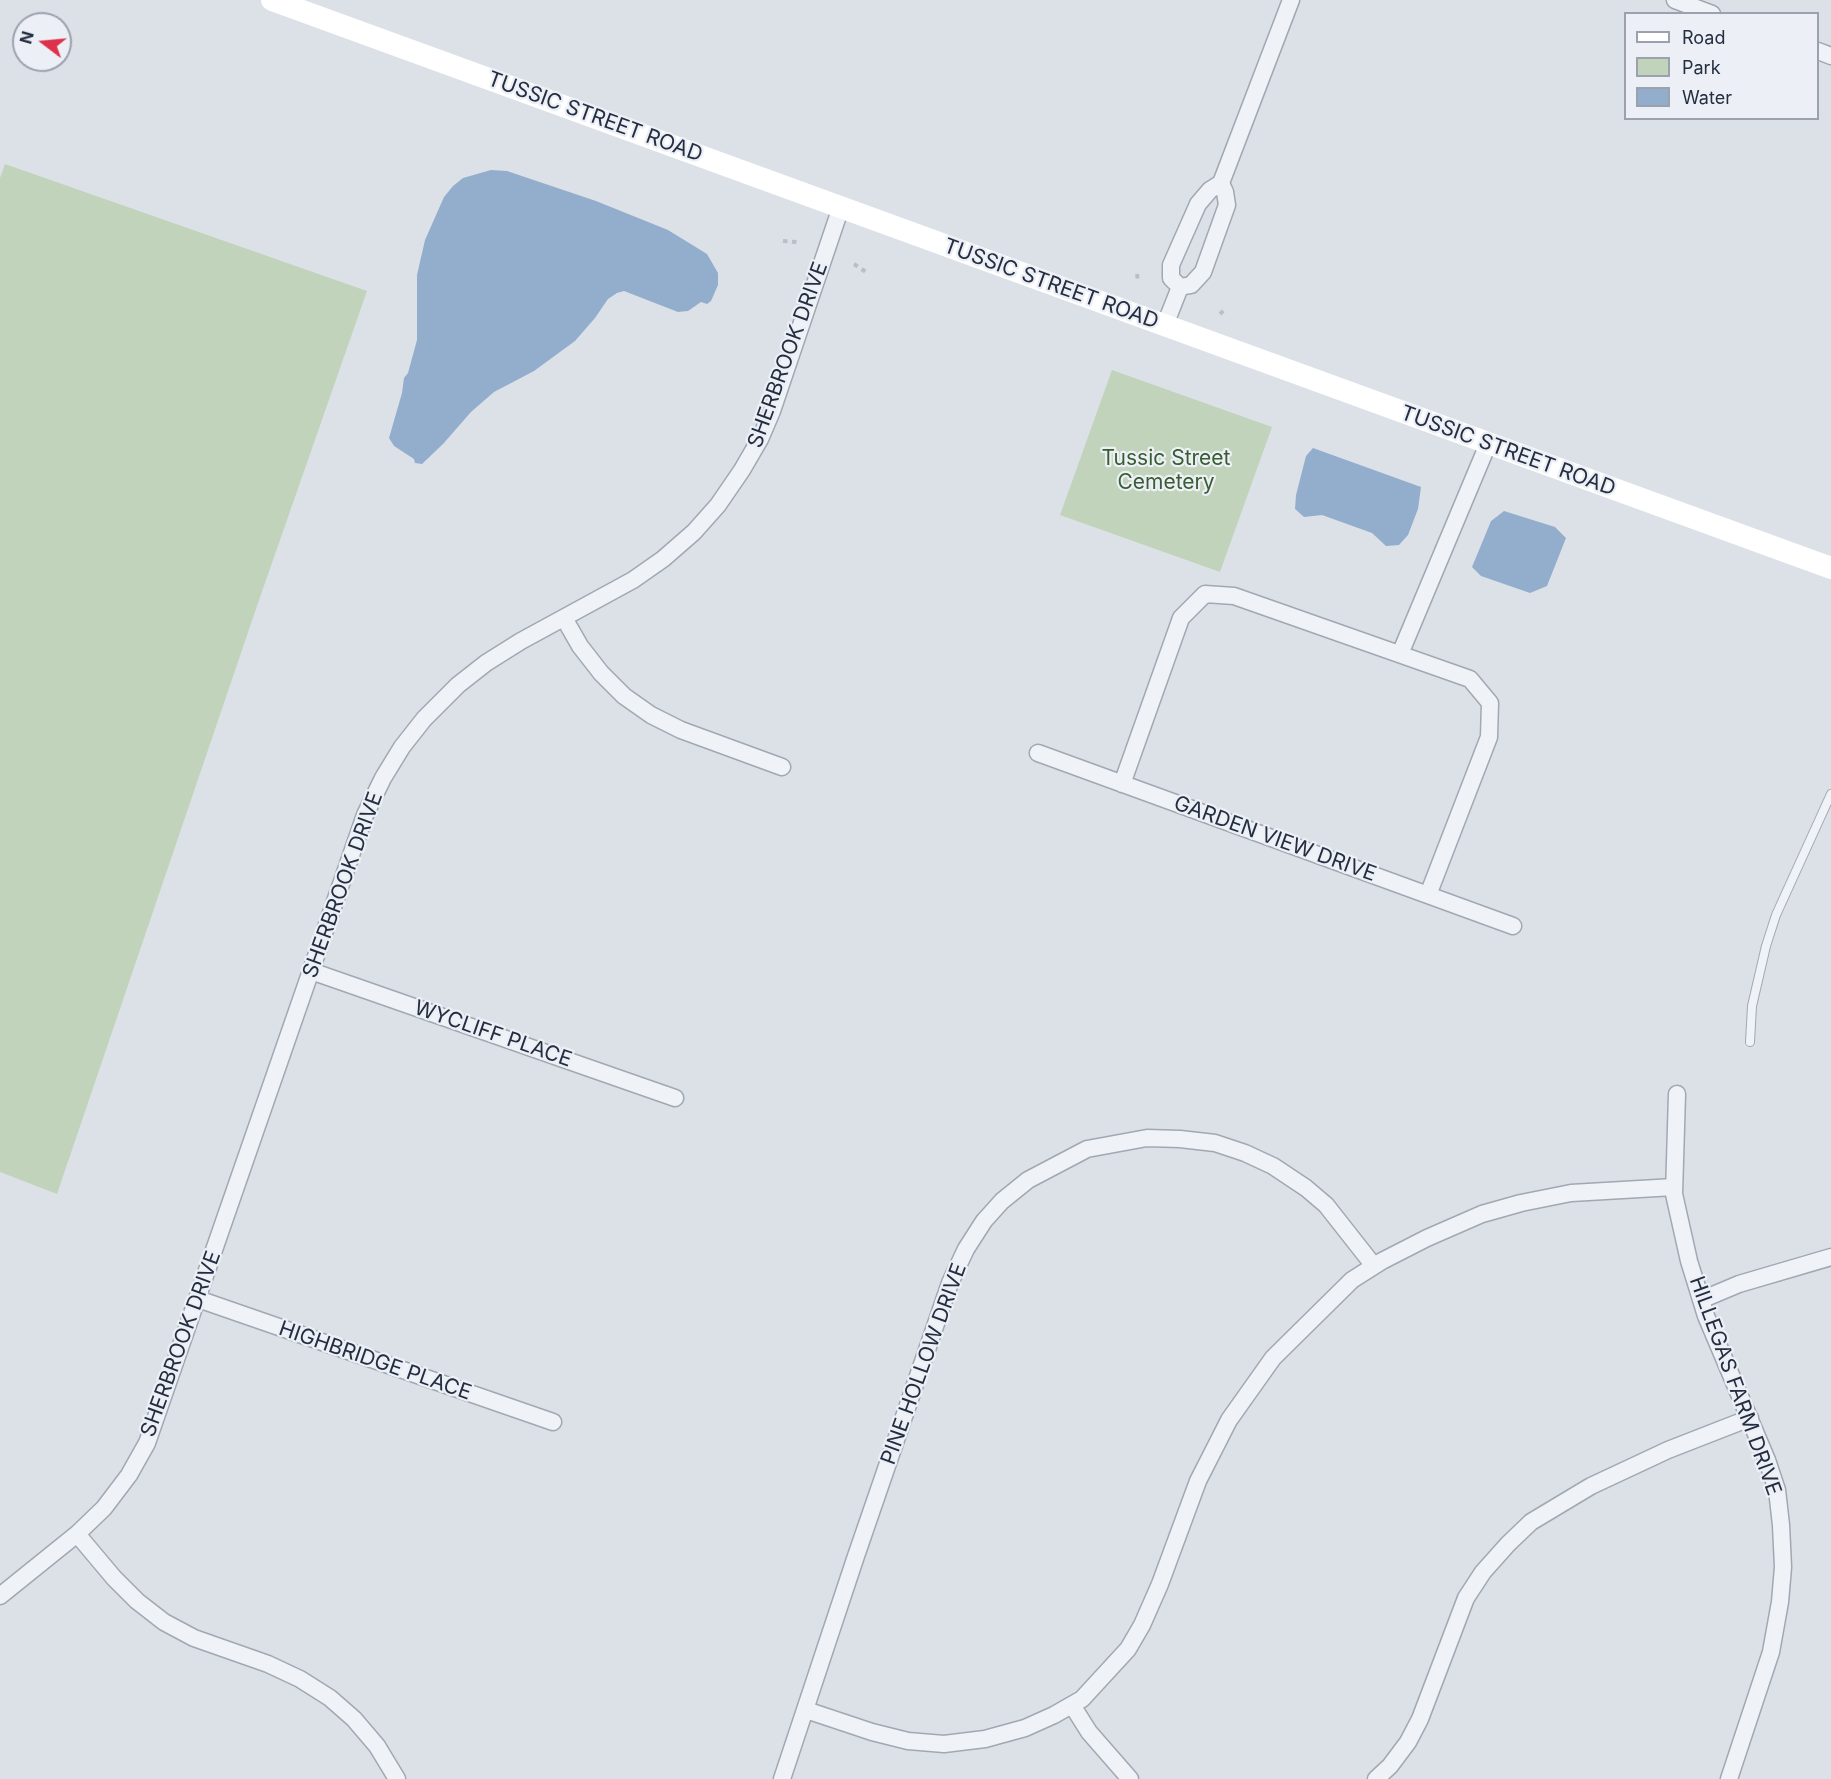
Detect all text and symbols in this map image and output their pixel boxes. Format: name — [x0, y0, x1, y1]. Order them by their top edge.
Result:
north arrow — [12, 12, 72, 72]
legend — [1624, 12, 1819, 120]
text: Road — [1682, 27, 1725, 48]
text: N — [15, 29, 38, 46]
text: Park — [1682, 57, 1721, 78]
street label: TUSSIC STREET ROAD — [484, 66, 706, 168]
text: Water — [1682, 87, 1732, 108]
street label: TUSSIC STREET ROAD — [940, 233, 1162, 335]
street label: SHERBROOK DRIVE — [743, 259, 833, 451]
street label: TUSSIC STREET ROAD — [1397, 400, 1619, 502]
park label: Tussic Street Cemetery — [1102, 446, 1230, 496]
street label: SHERBROOK DRIVE — [298, 789, 388, 981]
street label: GARDEN VIEW DRIVE — [1170, 791, 1380, 887]
street label: WYCLIFF PLACE — [411, 995, 575, 1073]
street label: SHERBROOK DRIVE — [136, 1248, 226, 1440]
street label: PINE HOLLOW DRIVE — [876, 1260, 972, 1468]
street label: HILLEGAS FARM DRIVE — [1684, 1273, 1786, 1499]
street label: HIGHBRIDGE PLACE — [276, 1316, 474, 1406]

